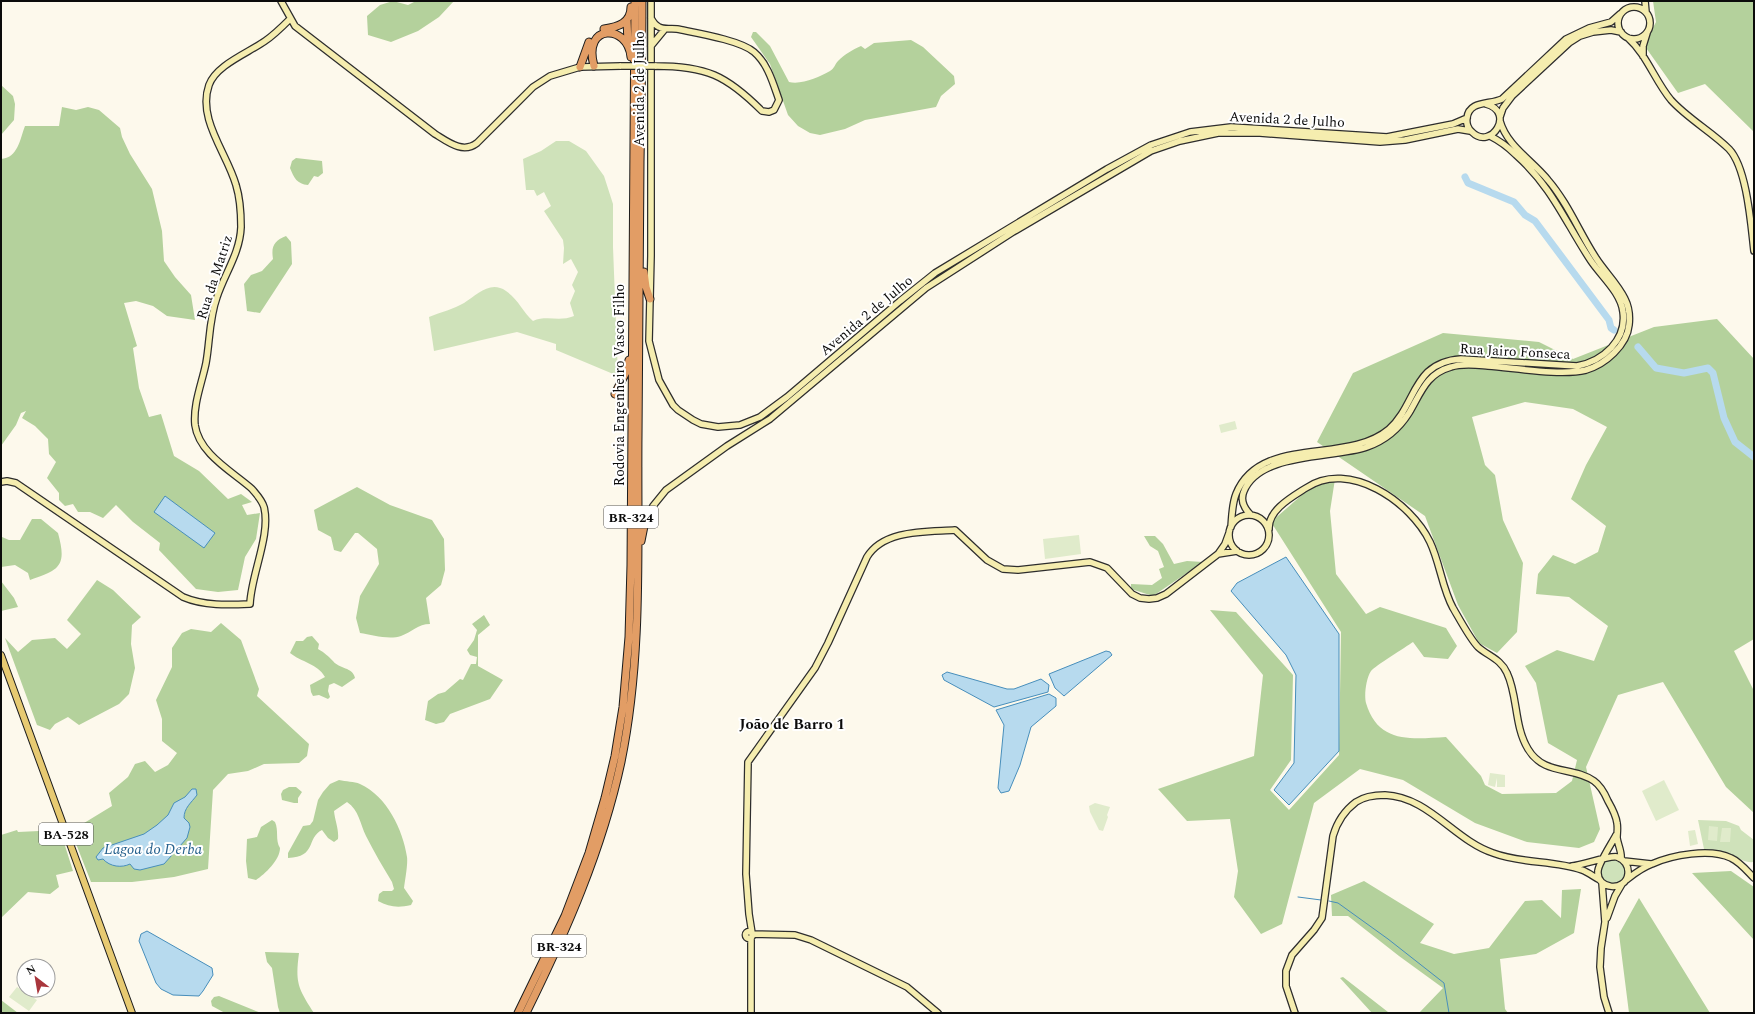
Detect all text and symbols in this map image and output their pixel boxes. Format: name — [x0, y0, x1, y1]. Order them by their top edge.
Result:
street label: Avenida 2 de Julho — [629, 31, 650, 147]
street label: Avenida 2 de Julho — [1229, 106, 1345, 133]
street label: Rua da Matriz — [191, 232, 238, 322]
street label: Avenida 2 de Julho — [815, 270, 917, 361]
street label: Rodovia Engenheiro Vasco Filho — [609, 284, 630, 486]
street label: Rua Jairo Fonseca — [1459, 338, 1571, 365]
road number: BR-324 — [604, 506, 658, 528]
district label: João de Barro 1 — [739, 713, 845, 736]
road number: BA-528 — [39, 823, 93, 845]
water label: Lagoa do Derba — [104, 838, 202, 861]
road number: BR-324 — [532, 935, 586, 957]
north arrow — [16, 958, 56, 998]
text: N — [23, 960, 39, 979]

